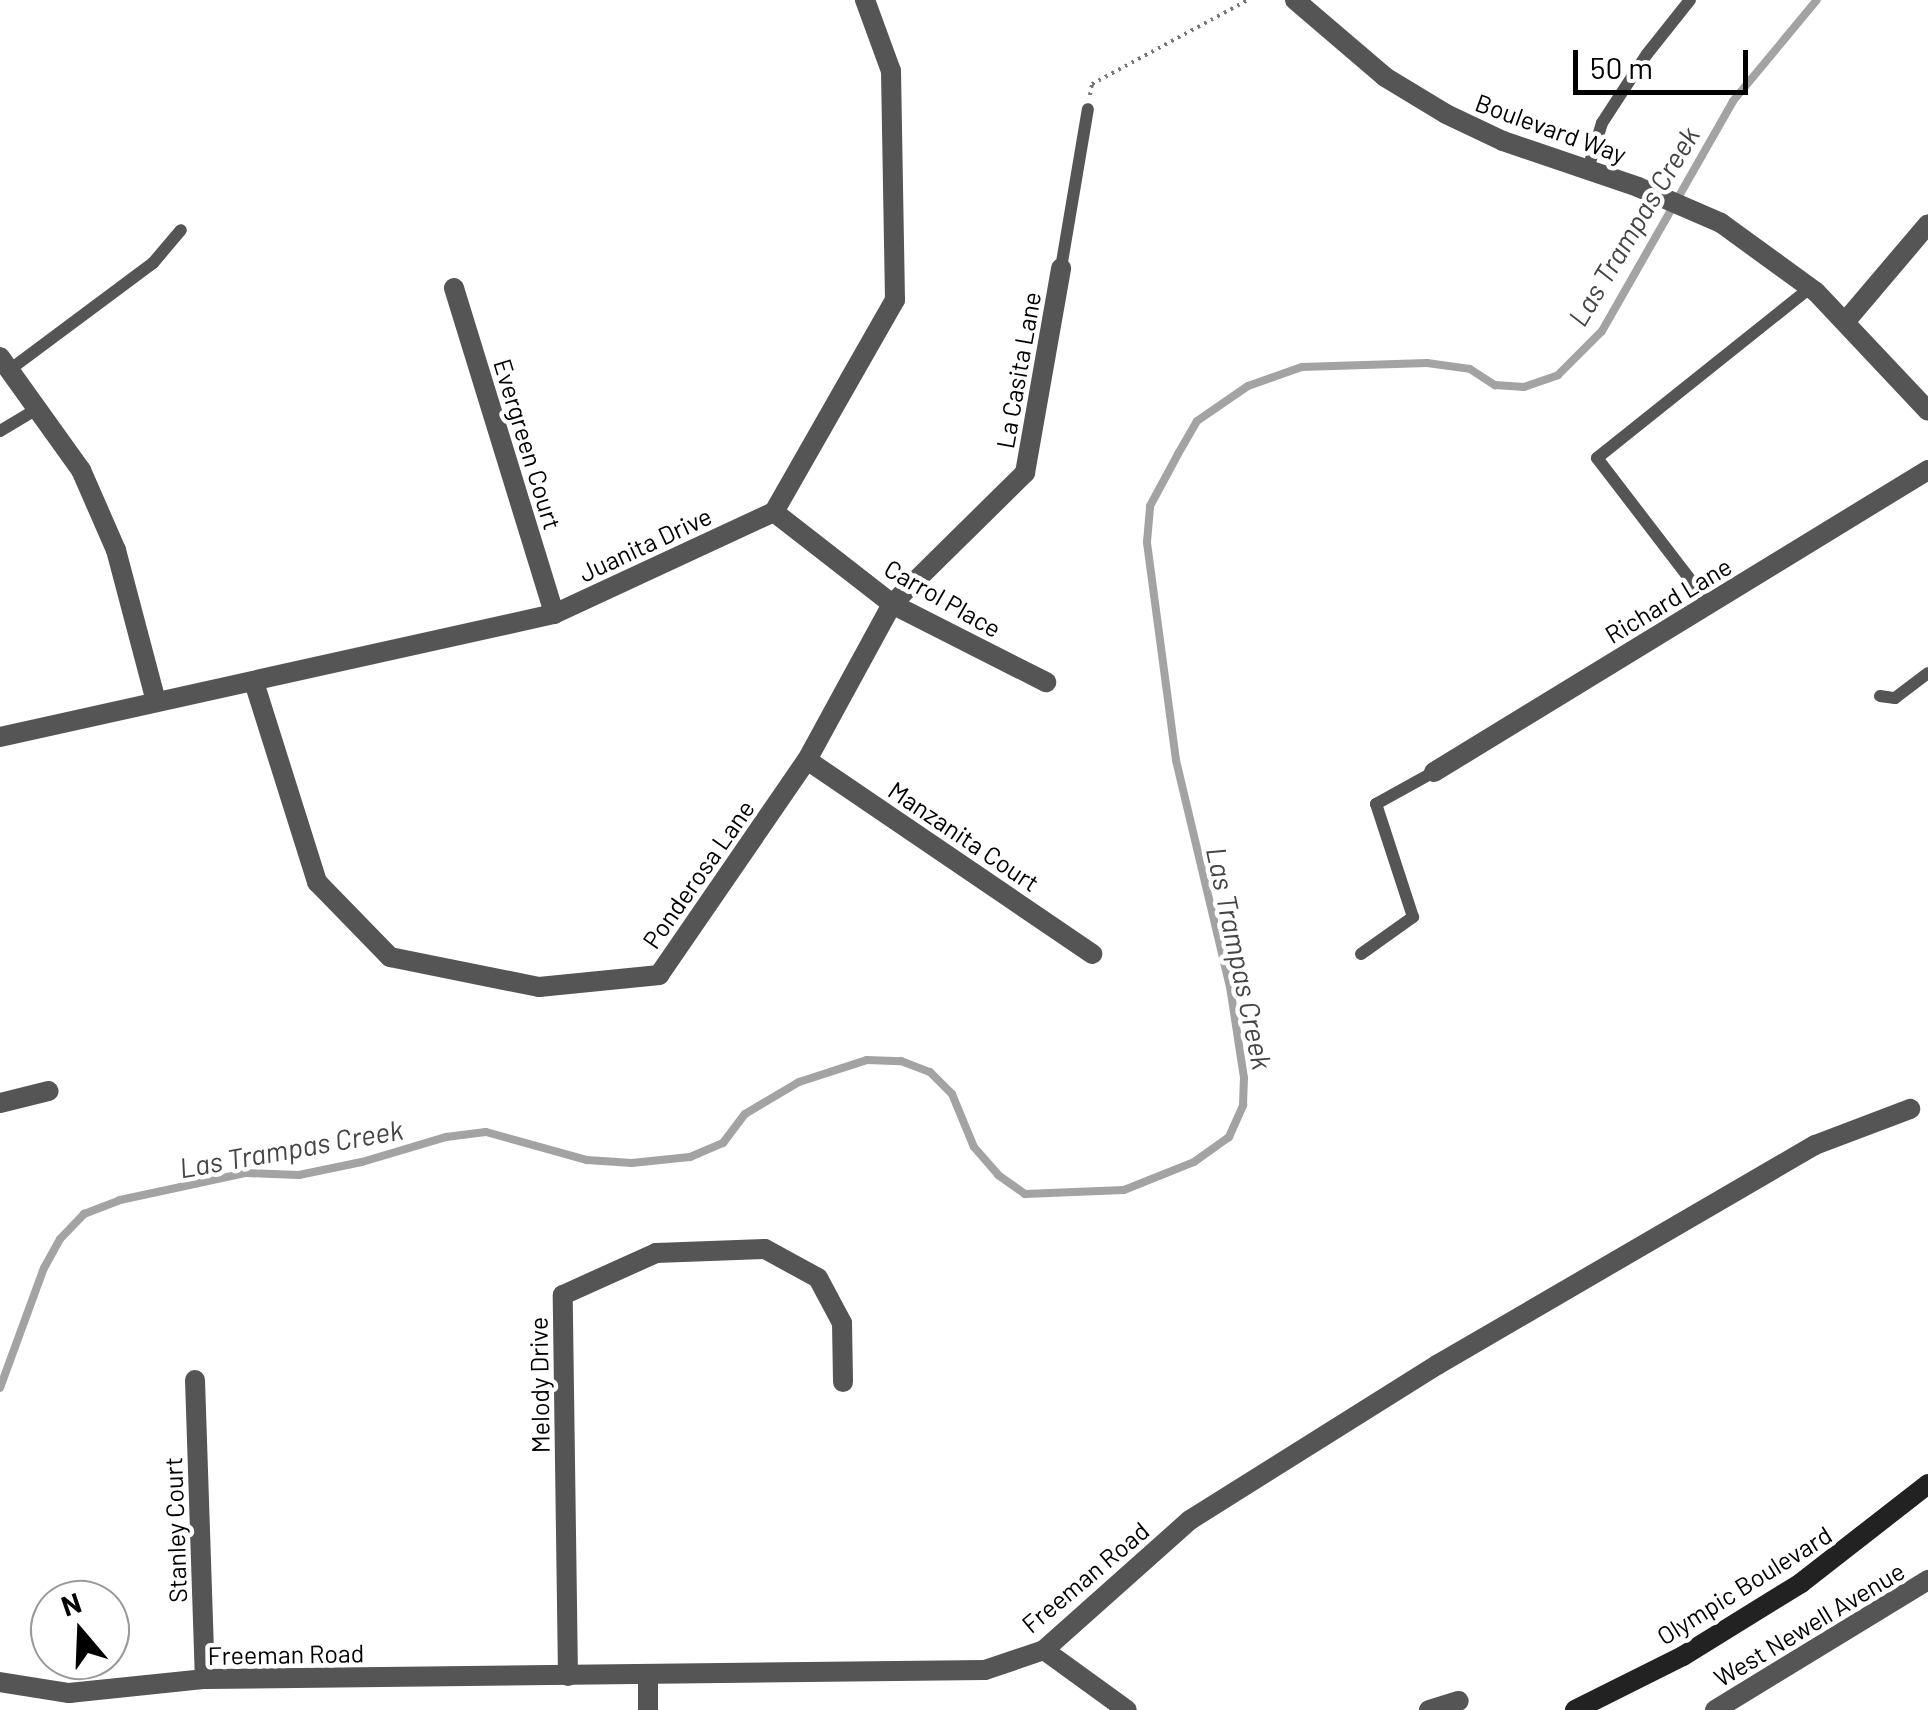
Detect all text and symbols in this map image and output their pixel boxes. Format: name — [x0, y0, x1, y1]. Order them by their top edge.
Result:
scale bar — [1578, 30, 1753, 92]
text: 50 m — [1590, 49, 1653, 85]
street label: Boulevard Way — [1471, 87, 1631, 169]
water label: Las Trampas Creek — [1560, 120, 1706, 332]
street label: La Casita Lane — [989, 289, 1047, 451]
street label: Evergreen Court — [488, 355, 568, 533]
street label: Juanita Drive — [574, 500, 716, 588]
street label: Richard Lane — [1599, 551, 1737, 649]
street label: Carrol Place — [879, 553, 1007, 643]
street label: Manzanita Court — [883, 775, 1045, 897]
street label: Ponderosa Lane — [636, 794, 760, 954]
water label: Las Trampas Creek — [1200, 844, 1280, 1072]
water label: Las Trampas Creek — [176, 1112, 406, 1184]
street label: Melody Drive — [523, 1317, 555, 1453]
street label: Stanley Court — [157, 1457, 193, 1603]
street label: Freeman Road — [1015, 1515, 1155, 1639]
street label: Olympic Boulevard — [1651, 1519, 1837, 1651]
street label: West Newell Avenue — [1708, 1555, 1910, 1693]
north arrow — [30, 1580, 130, 1680]
text: N — [57, 1584, 85, 1623]
street label: Freeman Road — [207, 1638, 365, 1670]

